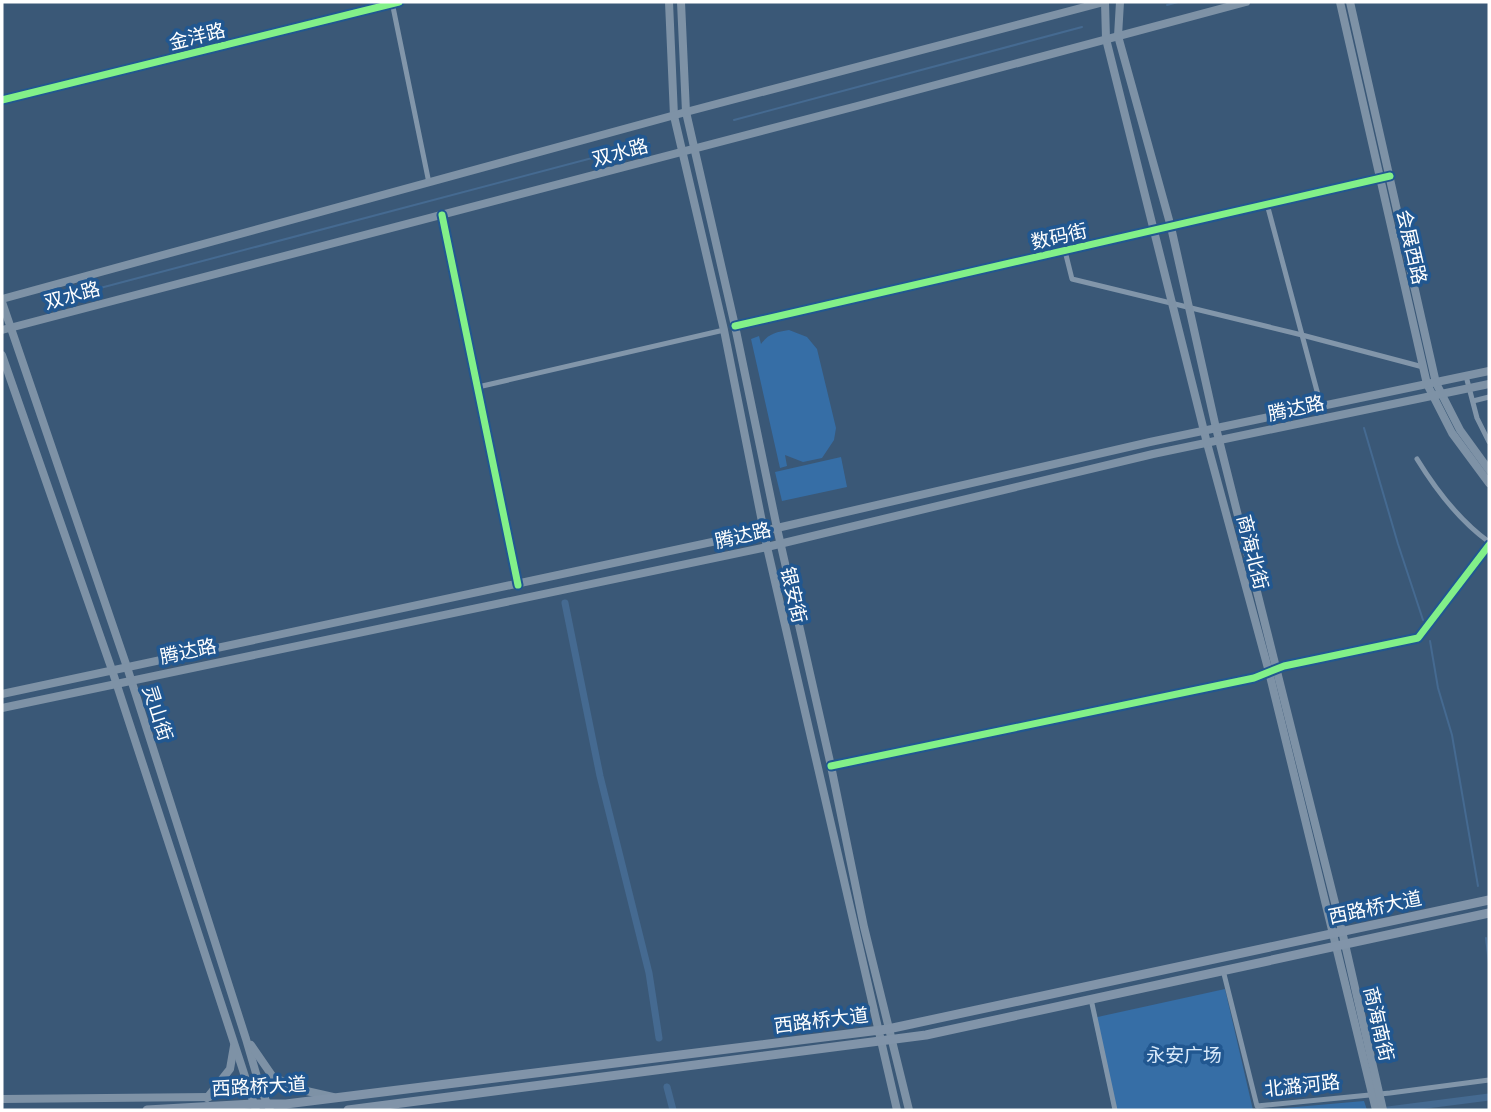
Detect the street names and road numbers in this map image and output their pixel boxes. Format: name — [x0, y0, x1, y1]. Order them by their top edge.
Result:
street label: 金洋路 — [166, 16, 228, 56]
street label: 双水路 — [589, 132, 651, 172]
street label: 会展西路 — [1391, 207, 1433, 287]
street label: 数码街 — [1028, 217, 1090, 255]
street label: 双水路 — [41, 275, 103, 315]
street label: 腾达路 — [1265, 389, 1327, 427]
street label: 商海北街 — [1231, 512, 1275, 592]
street label: 腾达路 — [712, 516, 774, 554]
street label: 银安街 — [775, 564, 813, 626]
street label: 腾达路 — [157, 632, 219, 670]
street label: 灵山街 — [137, 682, 179, 744]
street label: 西路桥大道 — [1326, 884, 1424, 930]
street label: 商海南街 — [1358, 984, 1400, 1064]
street label: 西路桥大道 — [772, 1001, 870, 1039]
street label: 北潞河路 — [1263, 1068, 1341, 1102]
street label: 西路桥大道 — [211, 1071, 307, 1101]

